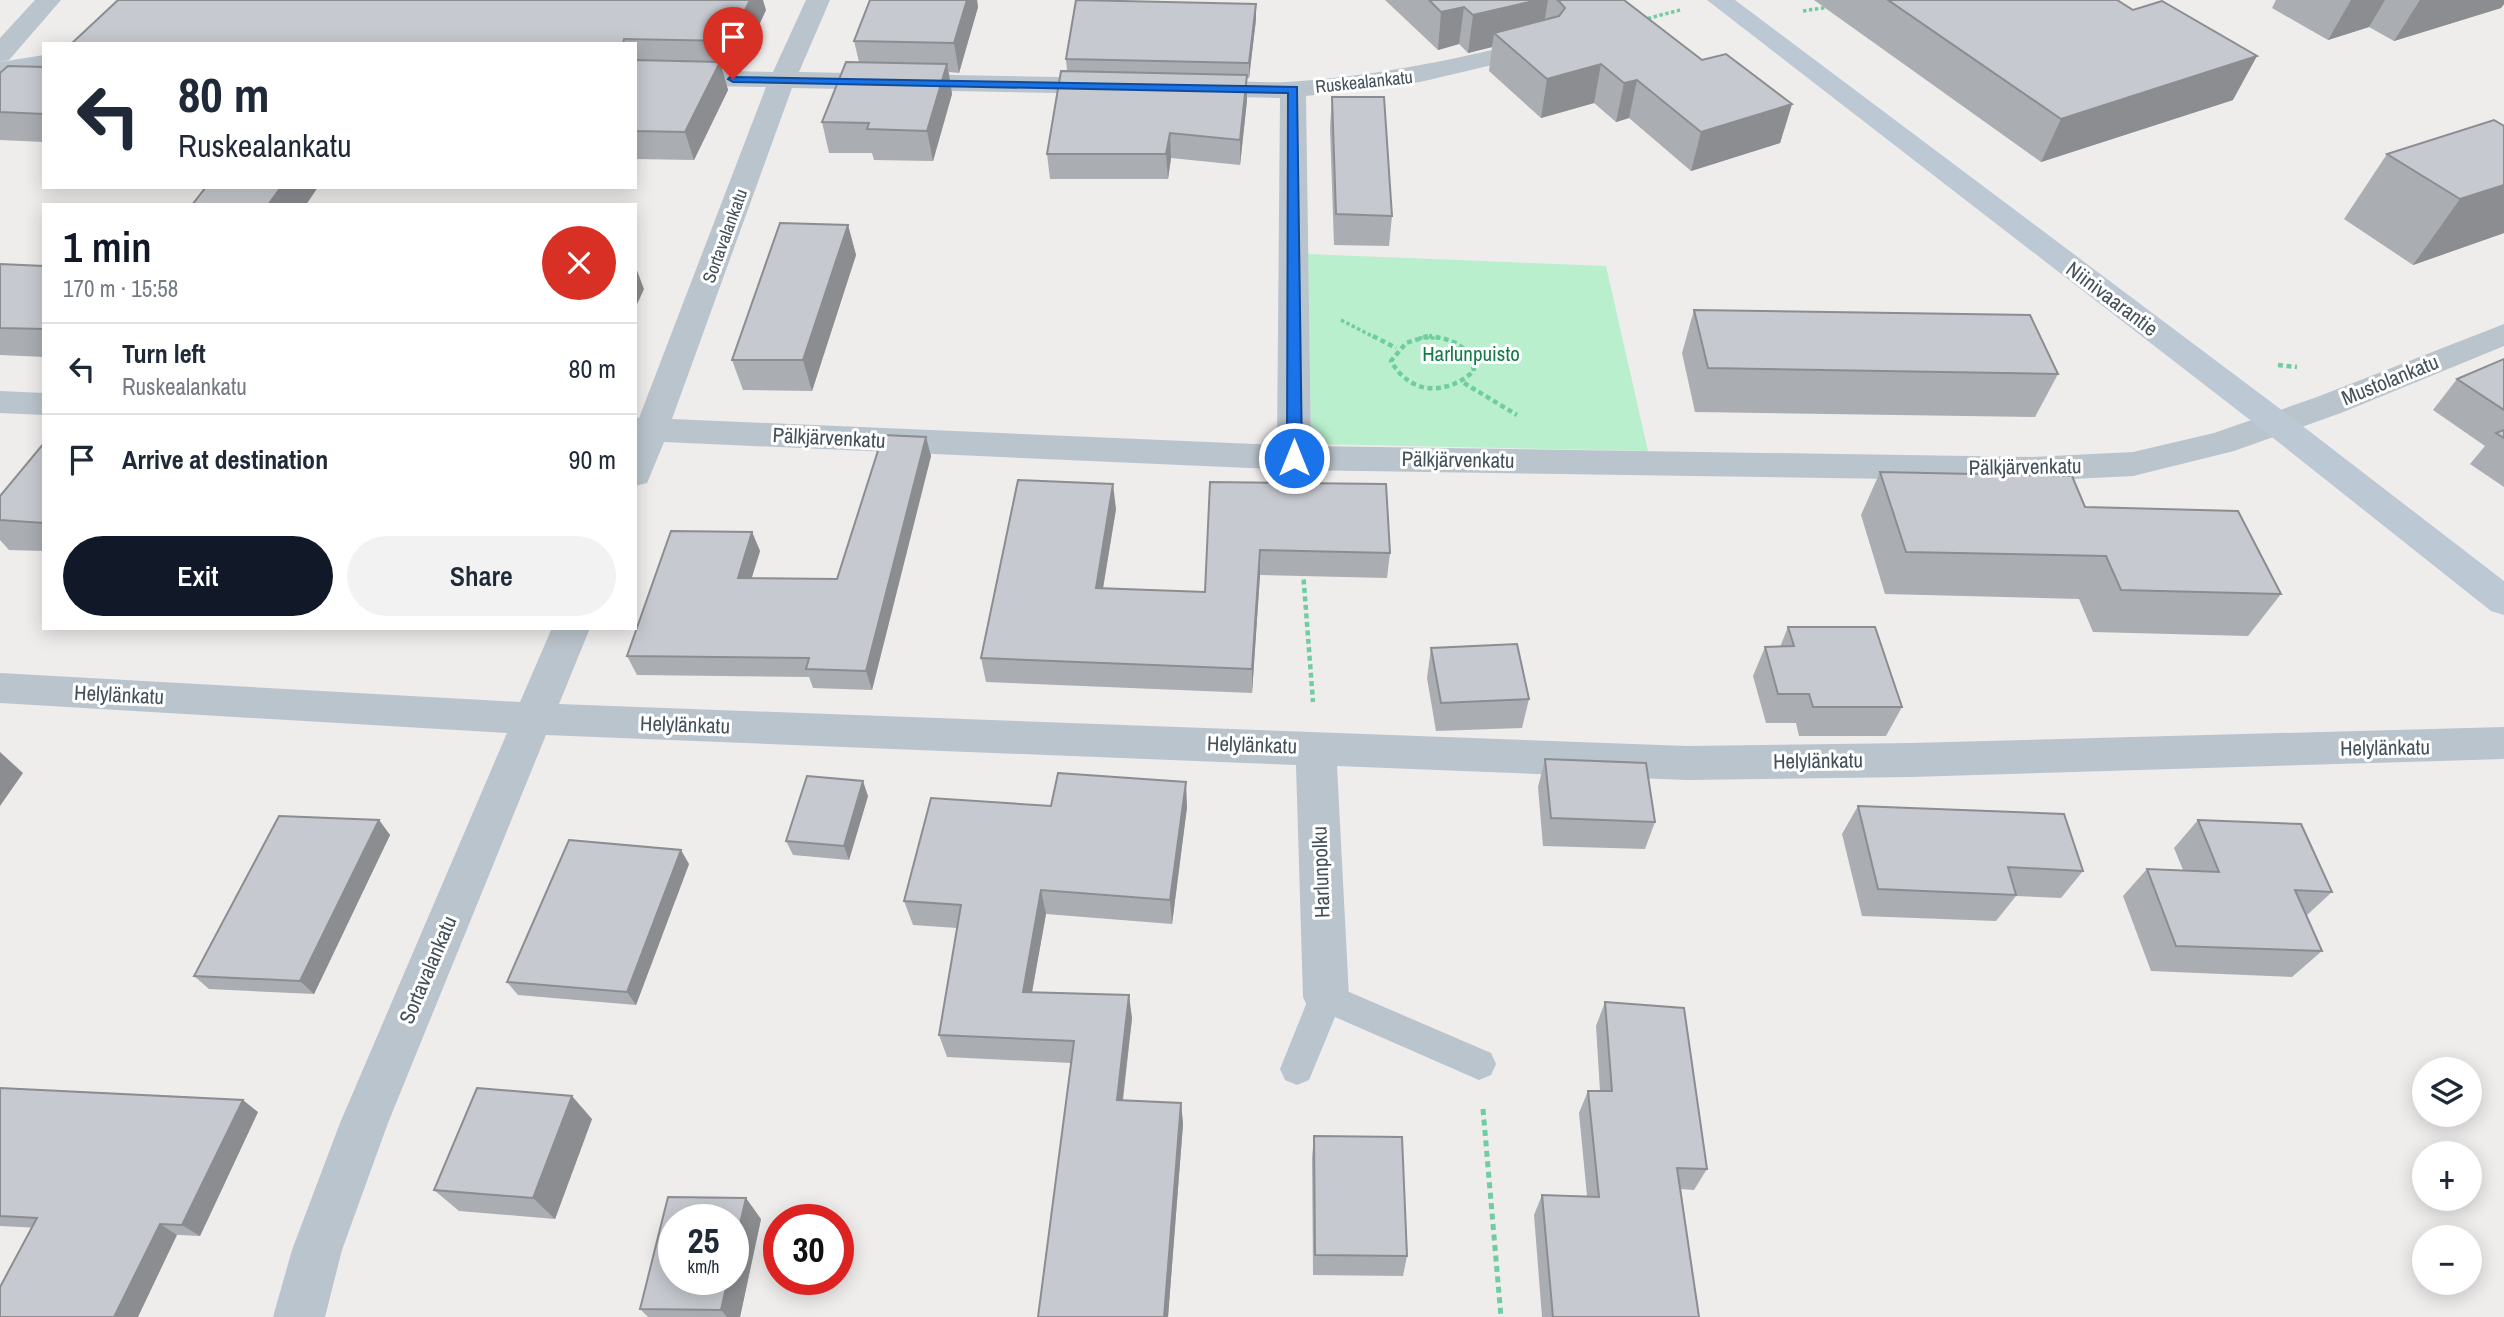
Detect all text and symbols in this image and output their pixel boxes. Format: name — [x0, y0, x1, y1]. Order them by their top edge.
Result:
pin — [703, 7, 763, 79]
icon: arrive — [714, 18, 752, 56]
text: 80 m — [178, 61, 270, 127]
street label: Ruskealankatu — [1314, 64, 1414, 99]
icon: left — [63, 70, 154, 161]
text: Ruskealankatu — [178, 124, 352, 167]
street label: Sortavalankatu — [696, 185, 753, 286]
text: 1 min — [63, 219, 152, 275]
button: close — [542, 226, 616, 300]
street label: Niinivaarantie — [2060, 254, 2164, 343]
text: 170 m · 15:58 — [63, 273, 178, 304]
text: Turn left — [122, 336, 206, 371]
park label: Harlunpuisto — [1422, 339, 1520, 368]
street label: Mustolankatu — [2337, 347, 2443, 412]
icon: left — [63, 350, 101, 388]
text: 80 m — [569, 351, 616, 386]
text: Ruskealankatu — [122, 371, 247, 402]
street label: Pälkjärvenkatu — [772, 420, 886, 455]
position arrow — [1257, 421, 1331, 495]
icon: arrive — [63, 441, 101, 479]
text: Arrive at destination — [122, 442, 328, 477]
text: 90 m — [569, 442, 616, 477]
street label: Pälkjärvenkatu — [1401, 444, 1515, 475]
street label: Pälkjärvenkatu — [1968, 451, 2082, 482]
button: Exit — [63, 536, 333, 616]
button: Share — [347, 536, 616, 616]
street label: Helylänkatu — [73, 678, 165, 711]
street label: Helylänkatu — [640, 708, 730, 741]
street label: Helylänkatu — [1207, 728, 1297, 761]
street label: Helylänkatu — [2340, 732, 2430, 763]
street label: Helylänkatu — [1773, 745, 1863, 776]
street label: Harlunpolku — [1304, 826, 1337, 918]
street label: Sortavalankatu — [392, 911, 463, 1028]
map controls — [2412, 1057, 2482, 1295]
button: layers — [2412, 1057, 2482, 1127]
button: + — [2412, 1141, 2482, 1211]
speed limit sign: 30 — [763, 1204, 854, 1295]
text: 25 — [688, 1217, 719, 1264]
button: − — [2412, 1225, 2482, 1295]
text: km/h — [688, 1254, 720, 1279]

